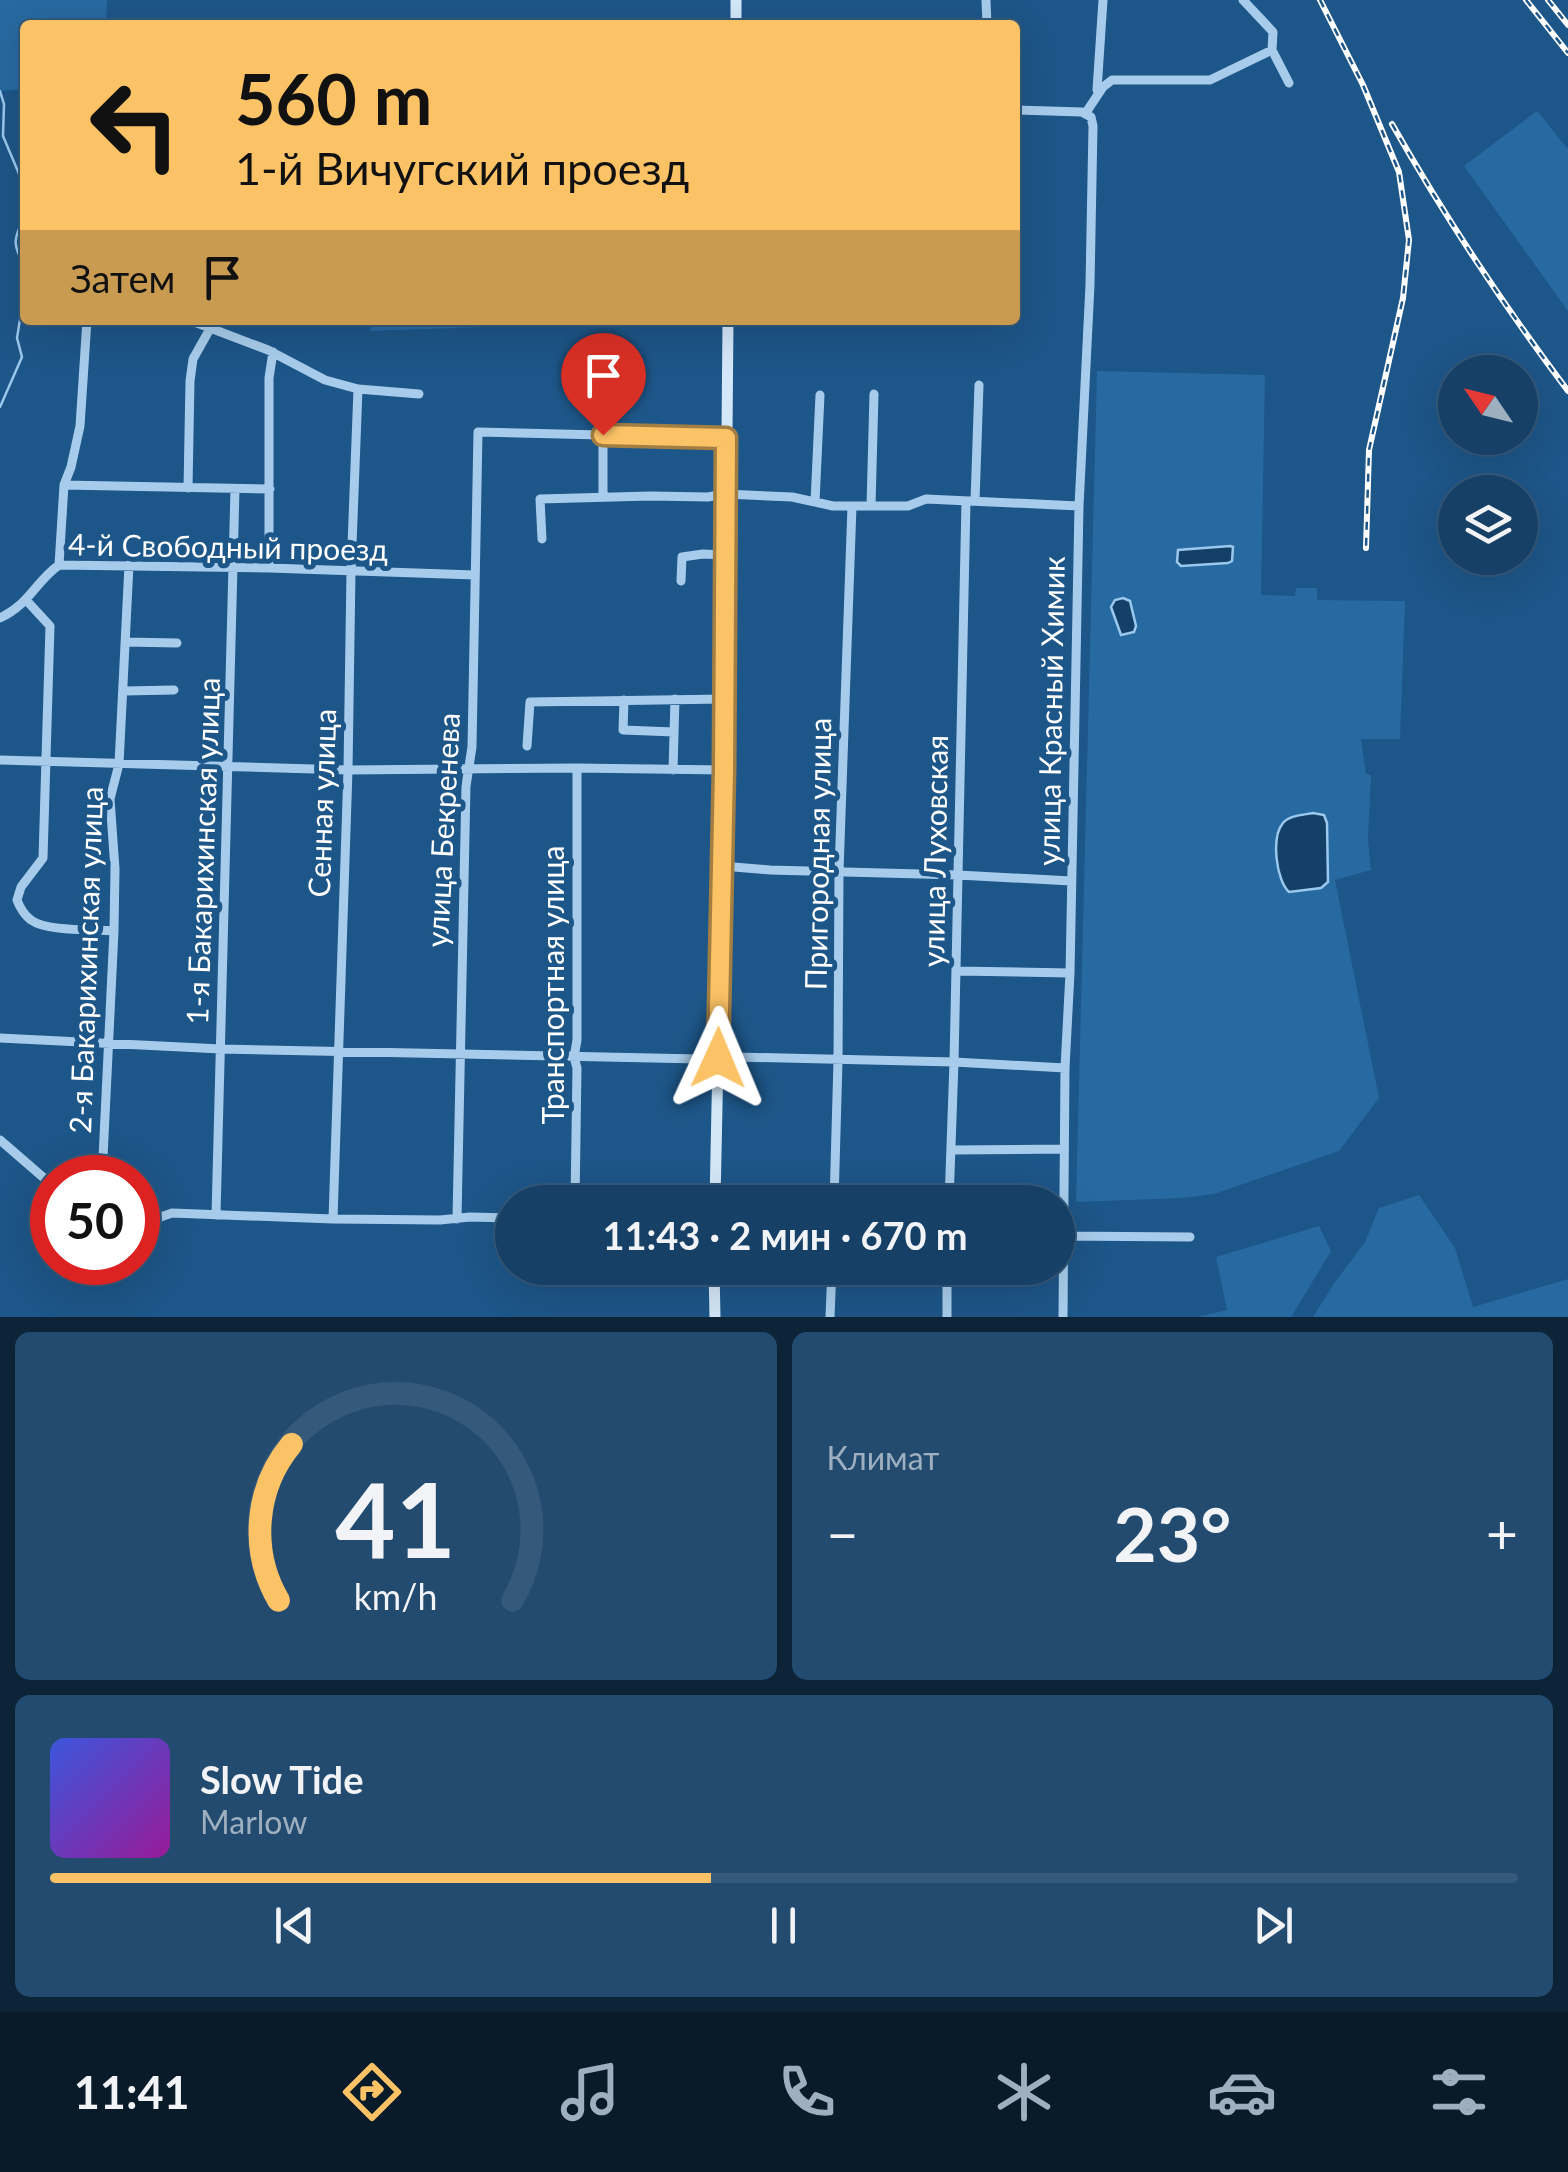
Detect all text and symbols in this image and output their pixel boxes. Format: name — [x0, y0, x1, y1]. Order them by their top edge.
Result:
text: 560 m — [235, 56, 432, 140]
icon: left — [70, 60, 200, 190]
text: 1-й Вичугский проезд — [235, 141, 689, 195]
icon: arrive — [195, 250, 250, 305]
text: Затем — [70, 255, 175, 301]
pin — [561, 333, 646, 436]
icon: arrive — [576, 348, 631, 403]
north arrow — [1438, 355, 1538, 455]
map controls — [1438, 355, 1538, 575]
button: layers — [1438, 475, 1538, 575]
street label: 4-й Свободный проезд — [68, 525, 388, 567]
street label: улица Красный Химик — [1029, 556, 1071, 866]
street label: 1-я Бакарихинская улица — [178, 677, 226, 1025]
street label: Сенная улица — [300, 708, 342, 898]
street label: улица Бекренева — [418, 712, 466, 948]
street label: Пригородная улица — [797, 717, 837, 991]
street label: улица Луховская — [914, 735, 954, 967]
street label: 2-я Бакарихинская улица — [61, 786, 109, 1134]
street label: Транспортная улица — [534, 845, 570, 1125]
position arrow — [666, 1006, 770, 1110]
speed limit sign: 50 — [30, 1155, 160, 1285]
text: 11:43 · 2 мин · 670 m — [602, 1212, 968, 1258]
text: Климат — [827, 1438, 939, 1477]
text: 41 — [335, 1455, 456, 1580]
text: 23° — [1113, 1488, 1231, 1578]
text: − — [827, 1500, 858, 1566]
text: + — [1486, 1500, 1518, 1566]
text: km/h — [354, 1575, 438, 1618]
text: Slow Tide — [200, 1756, 363, 1802]
text: Marlow — [200, 1802, 307, 1841]
icon: previous — [267, 1898, 322, 1953]
icon: pause — [756, 1898, 811, 1953]
icon: next — [1246, 1898, 1301, 1953]
icon: directions — [337, 2057, 407, 2127]
icon: music — [555, 2057, 625, 2127]
icon: phone — [772, 2057, 842, 2127]
icon: climate — [989, 2057, 1059, 2127]
icon: car — [1207, 2057, 1277, 2127]
icon: filters — [1424, 2057, 1494, 2127]
text: 11:41 — [74, 2065, 190, 2119]

